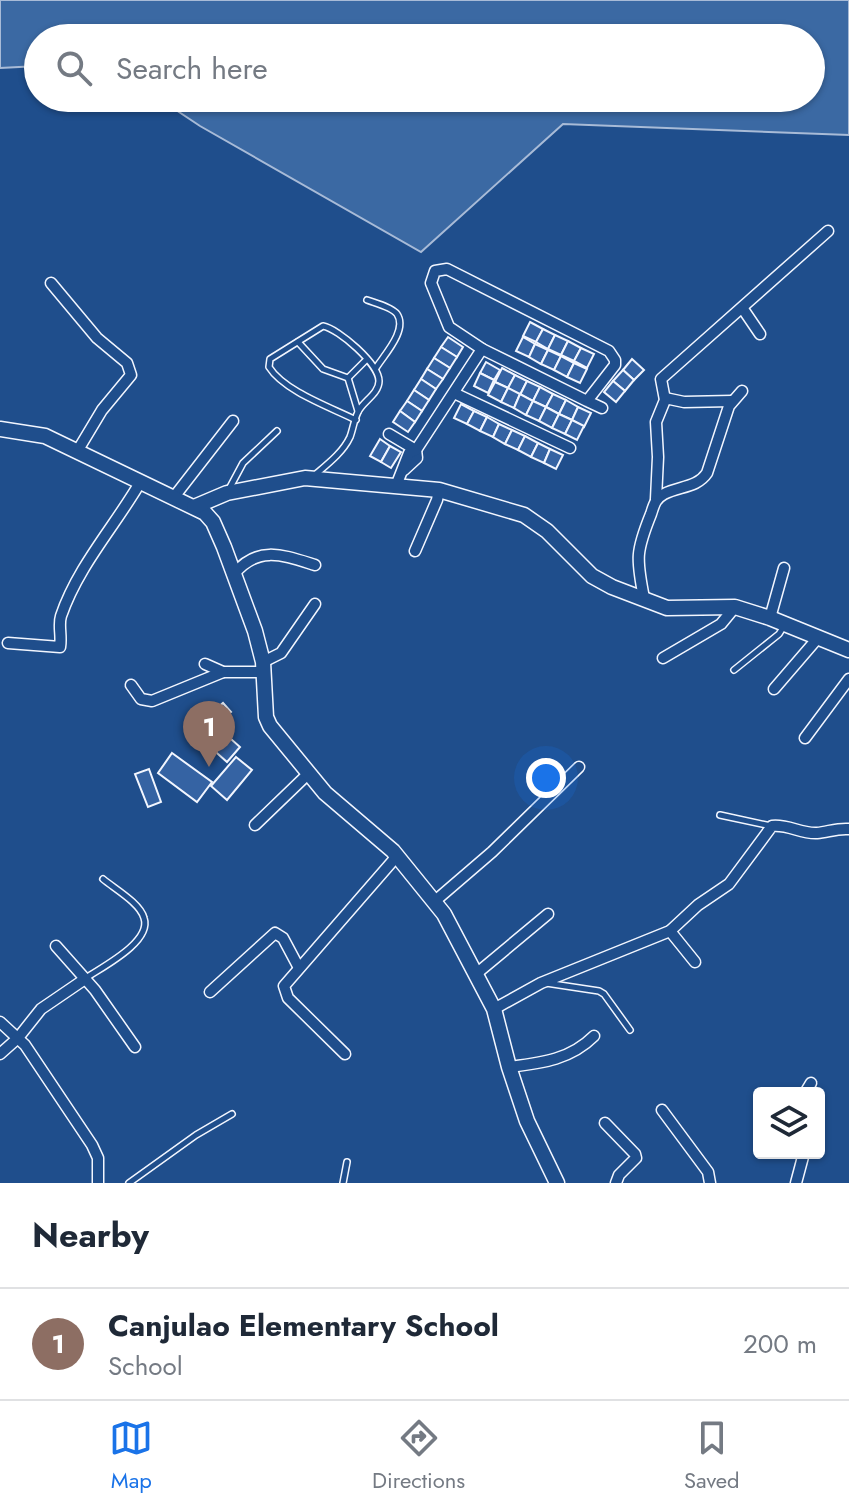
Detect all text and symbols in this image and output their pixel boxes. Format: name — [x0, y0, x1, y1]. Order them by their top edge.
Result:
search box — [24, 24, 825, 112]
icon: search — [52, 46, 96, 90]
text: Search here — [116, 47, 268, 90]
pin: 1 — [183, 701, 235, 767]
your location — [526, 758, 566, 798]
map controls — [753, 1087, 825, 1159]
button: layers — [753, 1087, 825, 1159]
text: Nearby — [32, 1211, 149, 1260]
text: Canjulao Elementary School — [108, 1304, 499, 1347]
text: 1 — [51, 1325, 65, 1363]
text: 200 m — [743, 1325, 817, 1363]
text: School — [108, 1347, 183, 1385]
tab: Map — [109, 1416, 153, 1496]
tab: Directions — [372, 1416, 465, 1496]
tab: Saved — [684, 1416, 740, 1496]

